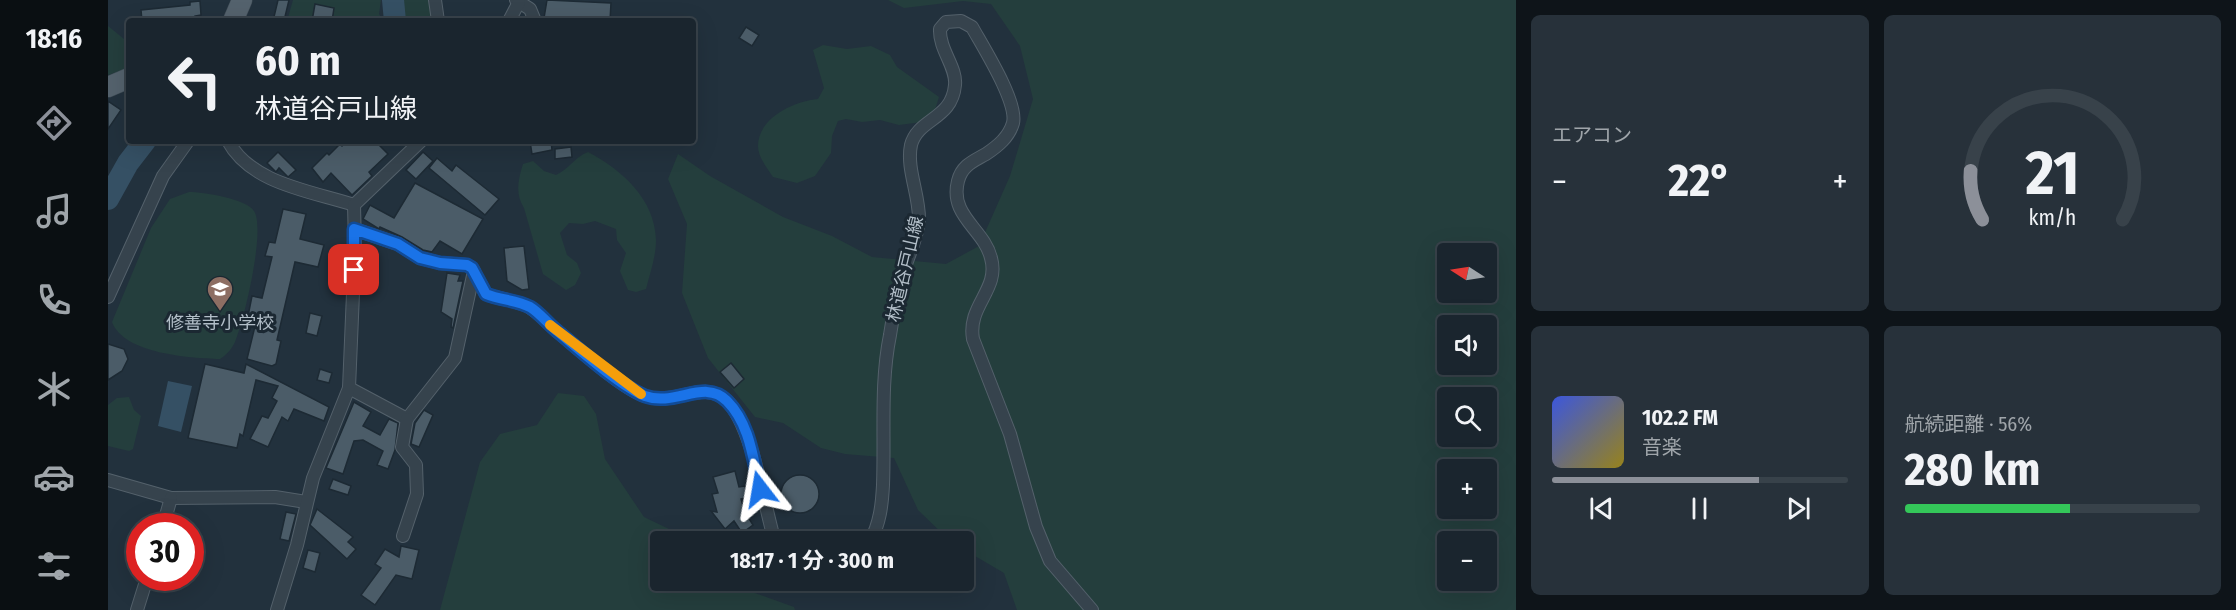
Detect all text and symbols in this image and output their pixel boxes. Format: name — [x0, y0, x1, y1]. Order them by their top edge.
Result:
text: 18:16 — [26, 23, 82, 55]
text: 60 m — [255, 36, 341, 86]
icon: left — [156, 42, 234, 120]
text: 林道谷戸山線 — [255, 93, 417, 125]
icon: directions — [33, 102, 75, 144]
text: エアコン — [1552, 123, 1632, 147]
text: 21 — [2024, 136, 2079, 211]
text: 22° — [1668, 154, 1731, 208]
text: − — [1552, 162, 1567, 202]
text: + — [1832, 162, 1848, 202]
icon: music — [33, 190, 75, 232]
text: km/h — [2028, 205, 2076, 231]
street label: 林道谷戸山線 — [882, 214, 928, 324]
north arrow — [1437, 243, 1497, 303]
map controls — [1437, 243, 1497, 591]
pin — [328, 244, 379, 295]
icon: arrive — [337, 253, 370, 286]
school or university icon: 修善寺小学校 — [205, 274, 235, 312]
icon: phone — [33, 279, 75, 321]
place label: 修善寺小学校 — [166, 312, 274, 334]
button: sound — [1437, 315, 1497, 375]
icon: climate — [33, 368, 75, 410]
button: search — [1437, 387, 1497, 447]
text: 102.2 FM — [1642, 404, 1718, 431]
text: 航続距離 · 56% — [1905, 412, 2032, 436]
text: 音楽 — [1642, 435, 1682, 459]
text: 280 km — [1905, 443, 2040, 497]
icon: car — [33, 456, 75, 498]
position arrow — [728, 457, 792, 521]
button: + — [1437, 459, 1497, 519]
icon: previous — [1585, 492, 1618, 525]
icon: pause — [1683, 492, 1716, 525]
icon: next — [1782, 492, 1815, 525]
speed limit sign: 30 — [126, 513, 204, 591]
button: − — [1437, 531, 1497, 591]
icon: filters — [33, 545, 75, 587]
text: 18:17 · 1 分 · 300 m — [730, 547, 894, 574]

